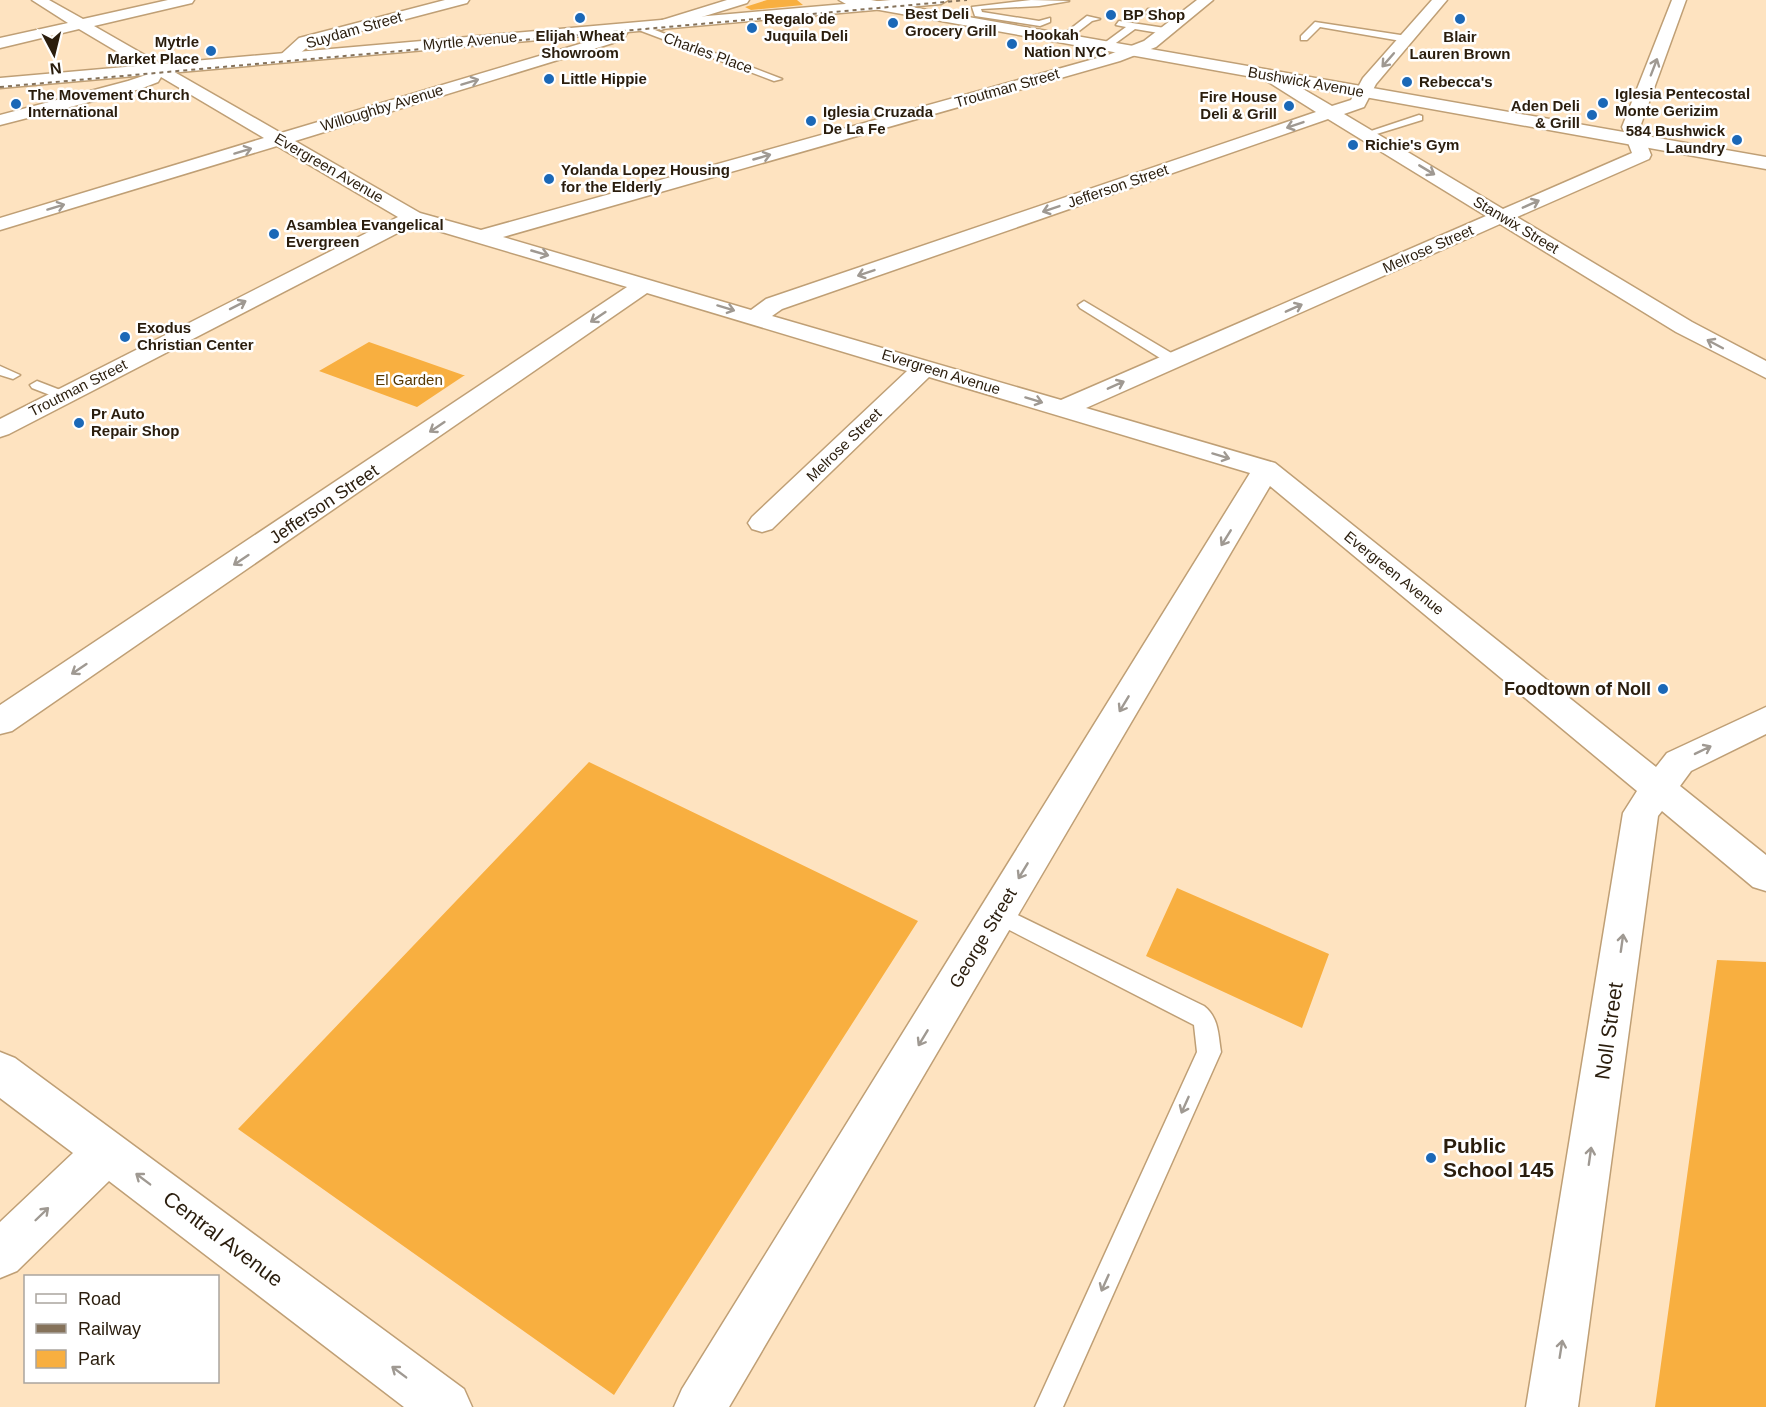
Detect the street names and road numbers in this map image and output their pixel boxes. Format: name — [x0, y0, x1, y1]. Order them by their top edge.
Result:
street label: Suydam Street — [304, 7, 405, 51]
street label: Myrtle Avenue — [422, 28, 518, 53]
street label: Charles Place — [661, 29, 755, 76]
street label: Bushwick Avenue — [1247, 63, 1365, 100]
street label: Troutman Street — [953, 64, 1062, 111]
street label: Willoughby Avenue — [318, 81, 445, 134]
street label: Evergreen Avenue — [272, 129, 387, 206]
street label: Jefferson Street — [1065, 160, 1171, 211]
street label: Stanwix Street — [1470, 192, 1563, 257]
street label: Melrose Street — [1380, 221, 1477, 276]
street label: Evergreen Avenue — [880, 345, 1003, 398]
street label: Troutman Street — [26, 355, 130, 420]
street label: Melrose Street — [803, 404, 885, 485]
street label: Jefferson Street — [266, 460, 382, 548]
street label: Evergreen Avenue — [1341, 527, 1448, 618]
street label: George Street — [945, 884, 1021, 992]
street label: Noll Street — [1590, 981, 1627, 1081]
street label: Central Avenue — [159, 1186, 287, 1291]

